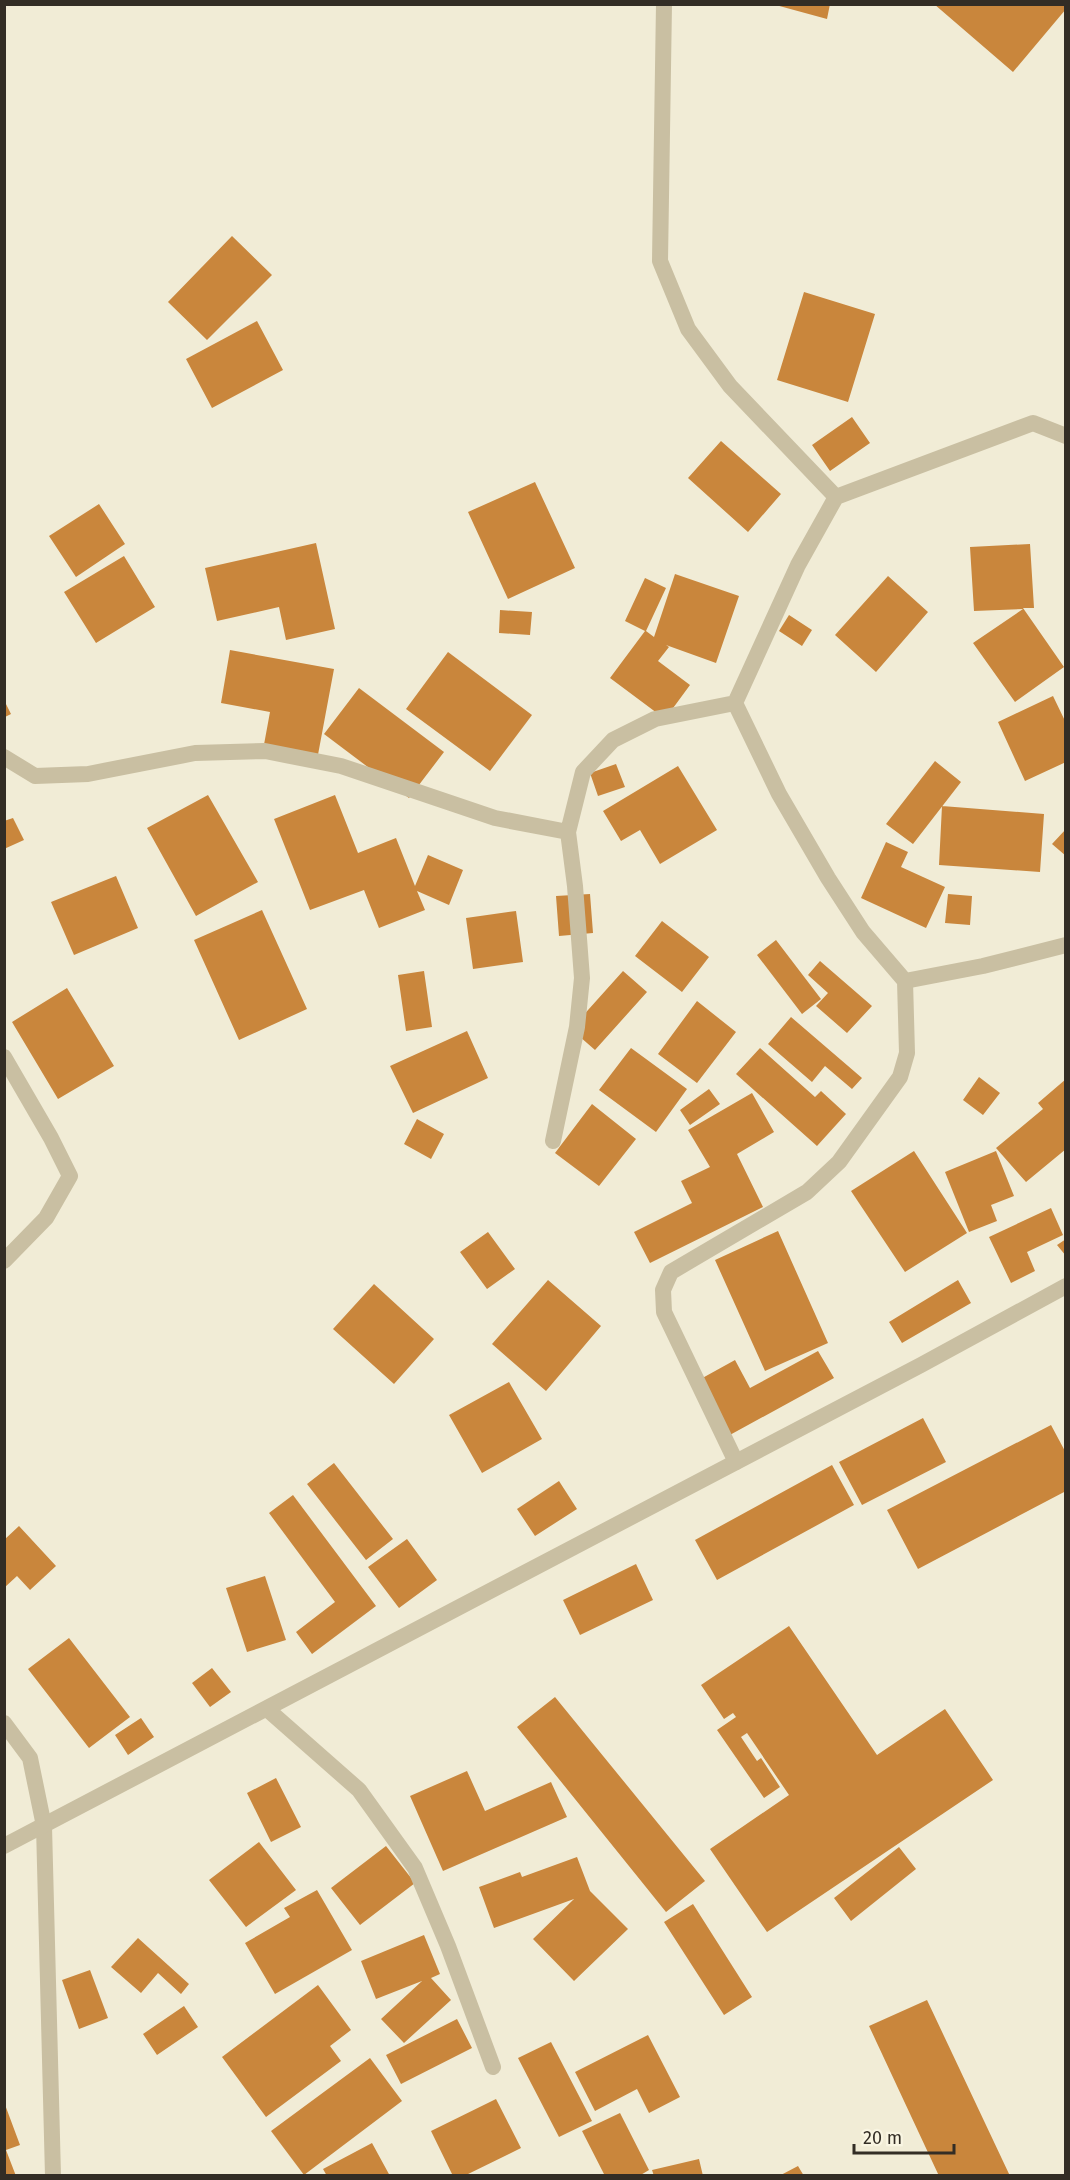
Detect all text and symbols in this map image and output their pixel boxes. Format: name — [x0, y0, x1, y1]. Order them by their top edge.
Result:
scale bar — [854, 2117, 954, 2155]
text: 20 m — [863, 2127, 902, 2149]

